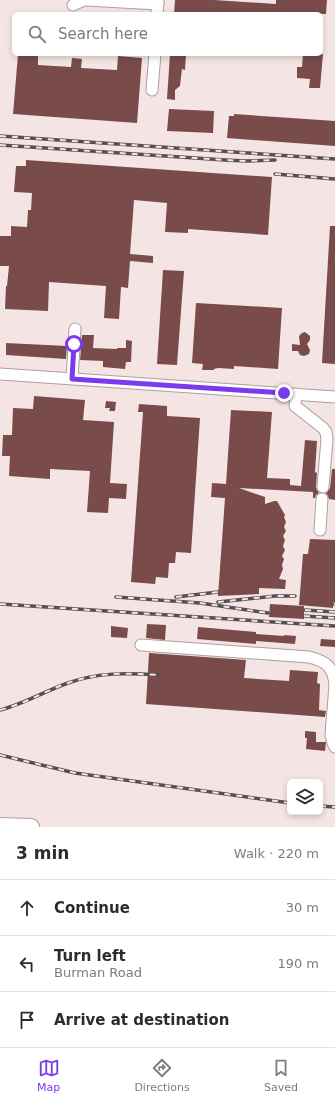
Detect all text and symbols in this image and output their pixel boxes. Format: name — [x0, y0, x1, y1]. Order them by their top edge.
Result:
search box — [12, 12, 323, 56]
icon: search — [26, 23, 48, 45]
text: Search here — [58, 25, 148, 43]
route start — [65, 335, 83, 353]
route end — [275, 384, 293, 402]
map controls — [287, 779, 323, 815]
button: layers — [287, 779, 323, 815]
text: 3 min — [16, 843, 69, 863]
text: Walk · 220 m — [234, 846, 319, 861]
icon: ahead — [16, 897, 38, 919]
text: Continue — [54, 899, 130, 917]
text: 30 m — [286, 900, 319, 915]
text: Turn left — [54, 947, 126, 965]
icon: left — [16, 953, 38, 975]
text: 190 m — [277, 956, 319, 971]
text: Burman Road — [54, 965, 142, 980]
icon: arrive — [16, 1009, 38, 1031]
text: Arrive at destination — [54, 1011, 229, 1029]
tab: Map — [37, 1057, 60, 1094]
tab: Directions — [134, 1057, 190, 1094]
tab: Saved — [264, 1057, 298, 1094]

